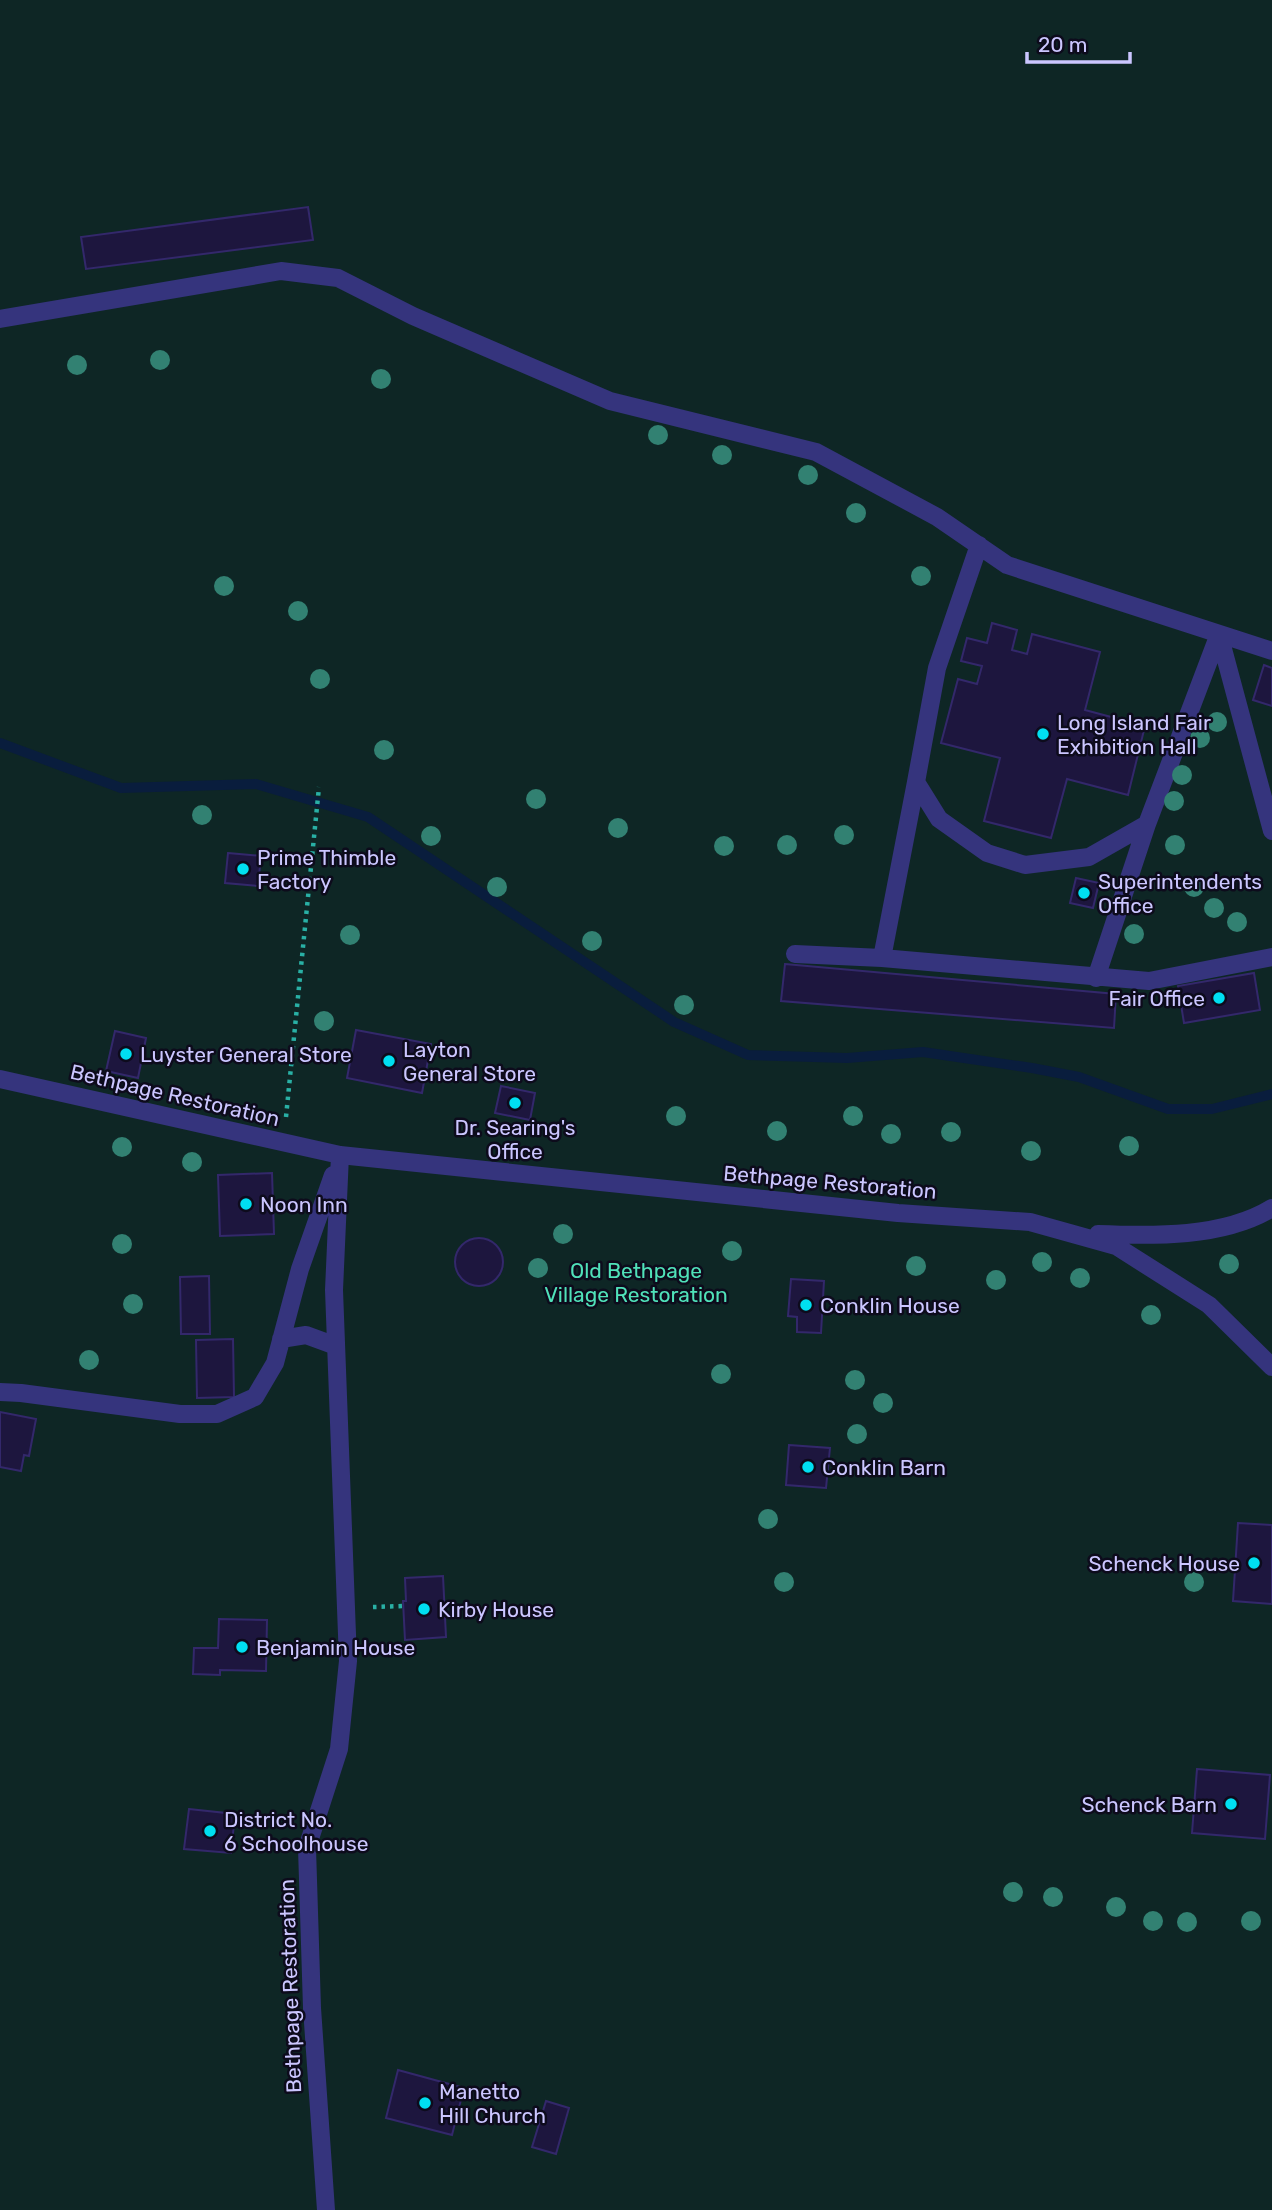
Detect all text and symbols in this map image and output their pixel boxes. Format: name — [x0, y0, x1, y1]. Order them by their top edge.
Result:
scale bar — [1027, 21, 1130, 65]
text: 20 m — [1038, 32, 1087, 57]
place label: Long Island Fair Exhibition Hall — [1057, 710, 1211, 759]
marker: Long Island Fair Exhibition Hall — [1035, 726, 1051, 742]
place label: Prime Thimble Factory — [257, 845, 396, 894]
marker: Prime Thimble Factory — [235, 861, 251, 877]
place label: Superintendents Office — [1098, 869, 1262, 918]
marker: Superintendents Office — [1076, 885, 1092, 901]
place label: Fair Office — [1108, 986, 1205, 1011]
marker: Fair Office — [1211, 990, 1227, 1006]
place label: Layton General Store — [403, 1037, 536, 1086]
place label: Luyster General Store — [140, 1042, 352, 1067]
marker: Luyster General Store — [118, 1046, 134, 1062]
marker: Layton General Store — [381, 1053, 397, 1069]
street label: Bethpage Restoration — [68, 1059, 282, 1131]
marker: Dr. Searing's Office — [507, 1095, 523, 1111]
place label: Dr. Searing's Office — [454, 1115, 576, 1164]
street label: Bethpage Restoration — [722, 1160, 938, 1204]
place label: Noon Inn — [260, 1192, 348, 1217]
marker: Noon Inn — [238, 1196, 254, 1212]
park label: Old Bethpage Village Restoration — [544, 1258, 728, 1307]
place label: Conklin House — [820, 1293, 960, 1318]
marker: Conklin House — [798, 1297, 814, 1313]
place label: Conklin Barn — [822, 1455, 946, 1480]
marker: Conklin Barn — [800, 1459, 816, 1475]
place label: Schenck House — [1089, 1551, 1240, 1576]
marker: Schenck House — [1246, 1555, 1262, 1571]
place label: Kirby House — [438, 1597, 554, 1622]
marker: Kirby House — [416, 1601, 432, 1617]
place label: Benjamin House — [256, 1635, 415, 1660]
marker: Benjamin House — [234, 1639, 250, 1655]
place label: Schenck Barn — [1081, 1792, 1217, 1817]
marker: Schenck Barn — [1223, 1796, 1239, 1812]
place label: District No. 6 Schoolhouse — [224, 1807, 368, 1856]
marker: District No. 6 Schoolhouse — [202, 1823, 218, 1839]
street label: Bethpage Restoration — [274, 1879, 306, 2093]
place label: Manetto Hill Church — [439, 2079, 546, 2128]
marker: Manetto Hill Church — [417, 2095, 433, 2111]

